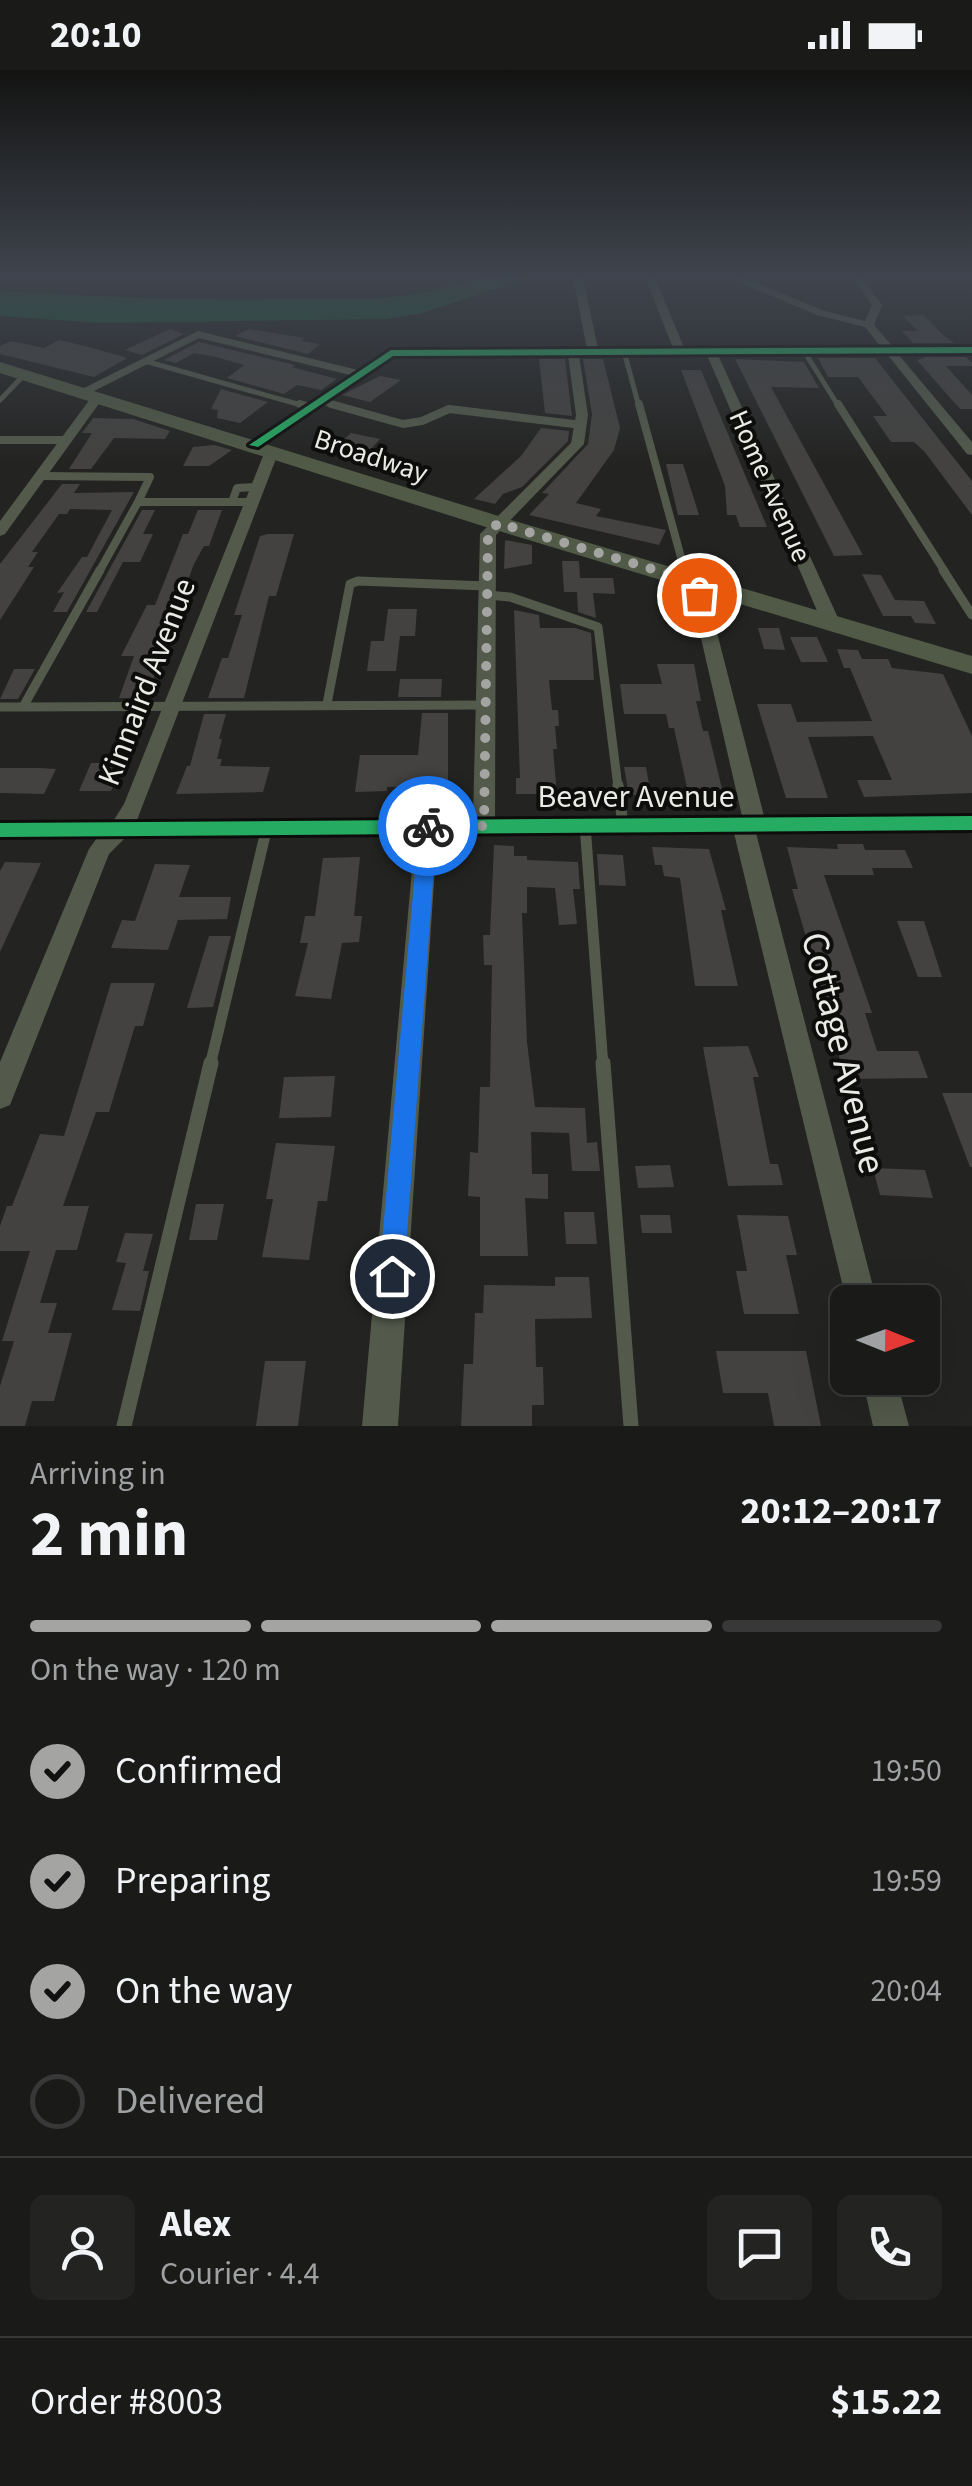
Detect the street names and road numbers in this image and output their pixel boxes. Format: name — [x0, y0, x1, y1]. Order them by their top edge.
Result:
street label: Home Avenue — [719, 404, 821, 568]
street label: Broadway — [309, 419, 433, 493]
street label: Kinnaird Avenue — [86, 572, 208, 792]
street label: Beaver Avenue — [537, 774, 735, 820]
street label: Cottage Avenue — [787, 927, 899, 1179]

